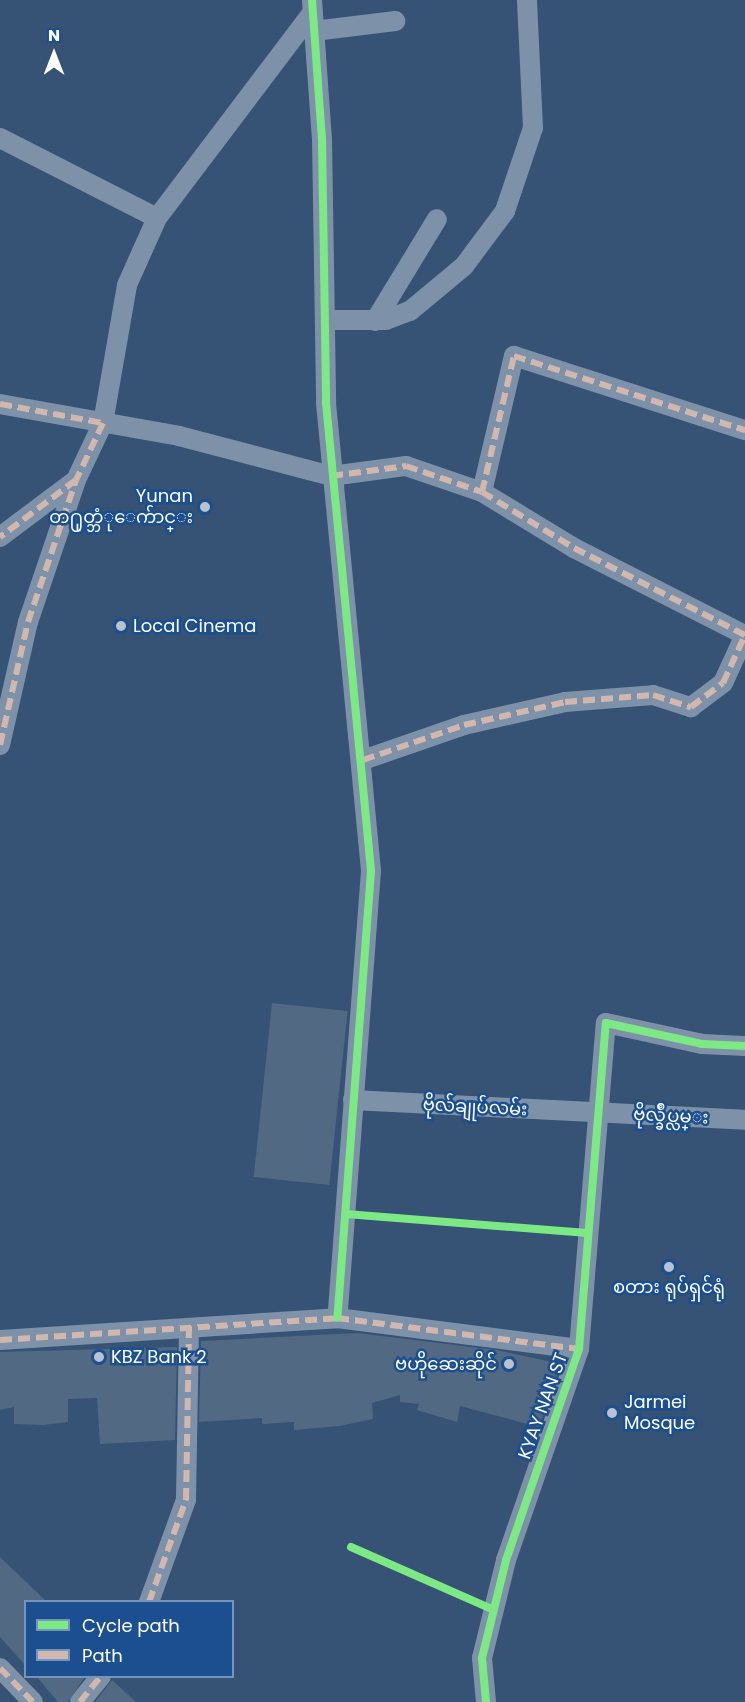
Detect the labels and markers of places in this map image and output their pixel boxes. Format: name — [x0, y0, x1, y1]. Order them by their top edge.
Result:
place label: Yunan တ႐ုတ္ဘံုေက်ာင္း — [49, 486, 193, 528]
marker: Yunan တ႐ုတ္ဘံုေက်ာင္း — [198, 500, 212, 514]
place label: Local Cinema — [133, 615, 256, 637]
marker: Local Cinema — [114, 619, 128, 633]
marker: စတား ရုပ်ရှင်ရုံ — [662, 1260, 676, 1274]
place label: စတား ရုပ်ရှင်ရုံ — [613, 1276, 725, 1298]
place label: KBZ Bank 2 — [111, 1346, 207, 1368]
marker: KBZ Bank 2 — [92, 1350, 106, 1364]
place label: ဗဟိုဆေးဆိုင် — [395, 1353, 497, 1375]
marker: ဗဟိုဆေးဆိုင် — [502, 1357, 516, 1371]
place label: Jarmei Mosque — [624, 1392, 695, 1434]
marker: Jarmei Mosque — [605, 1406, 619, 1420]

